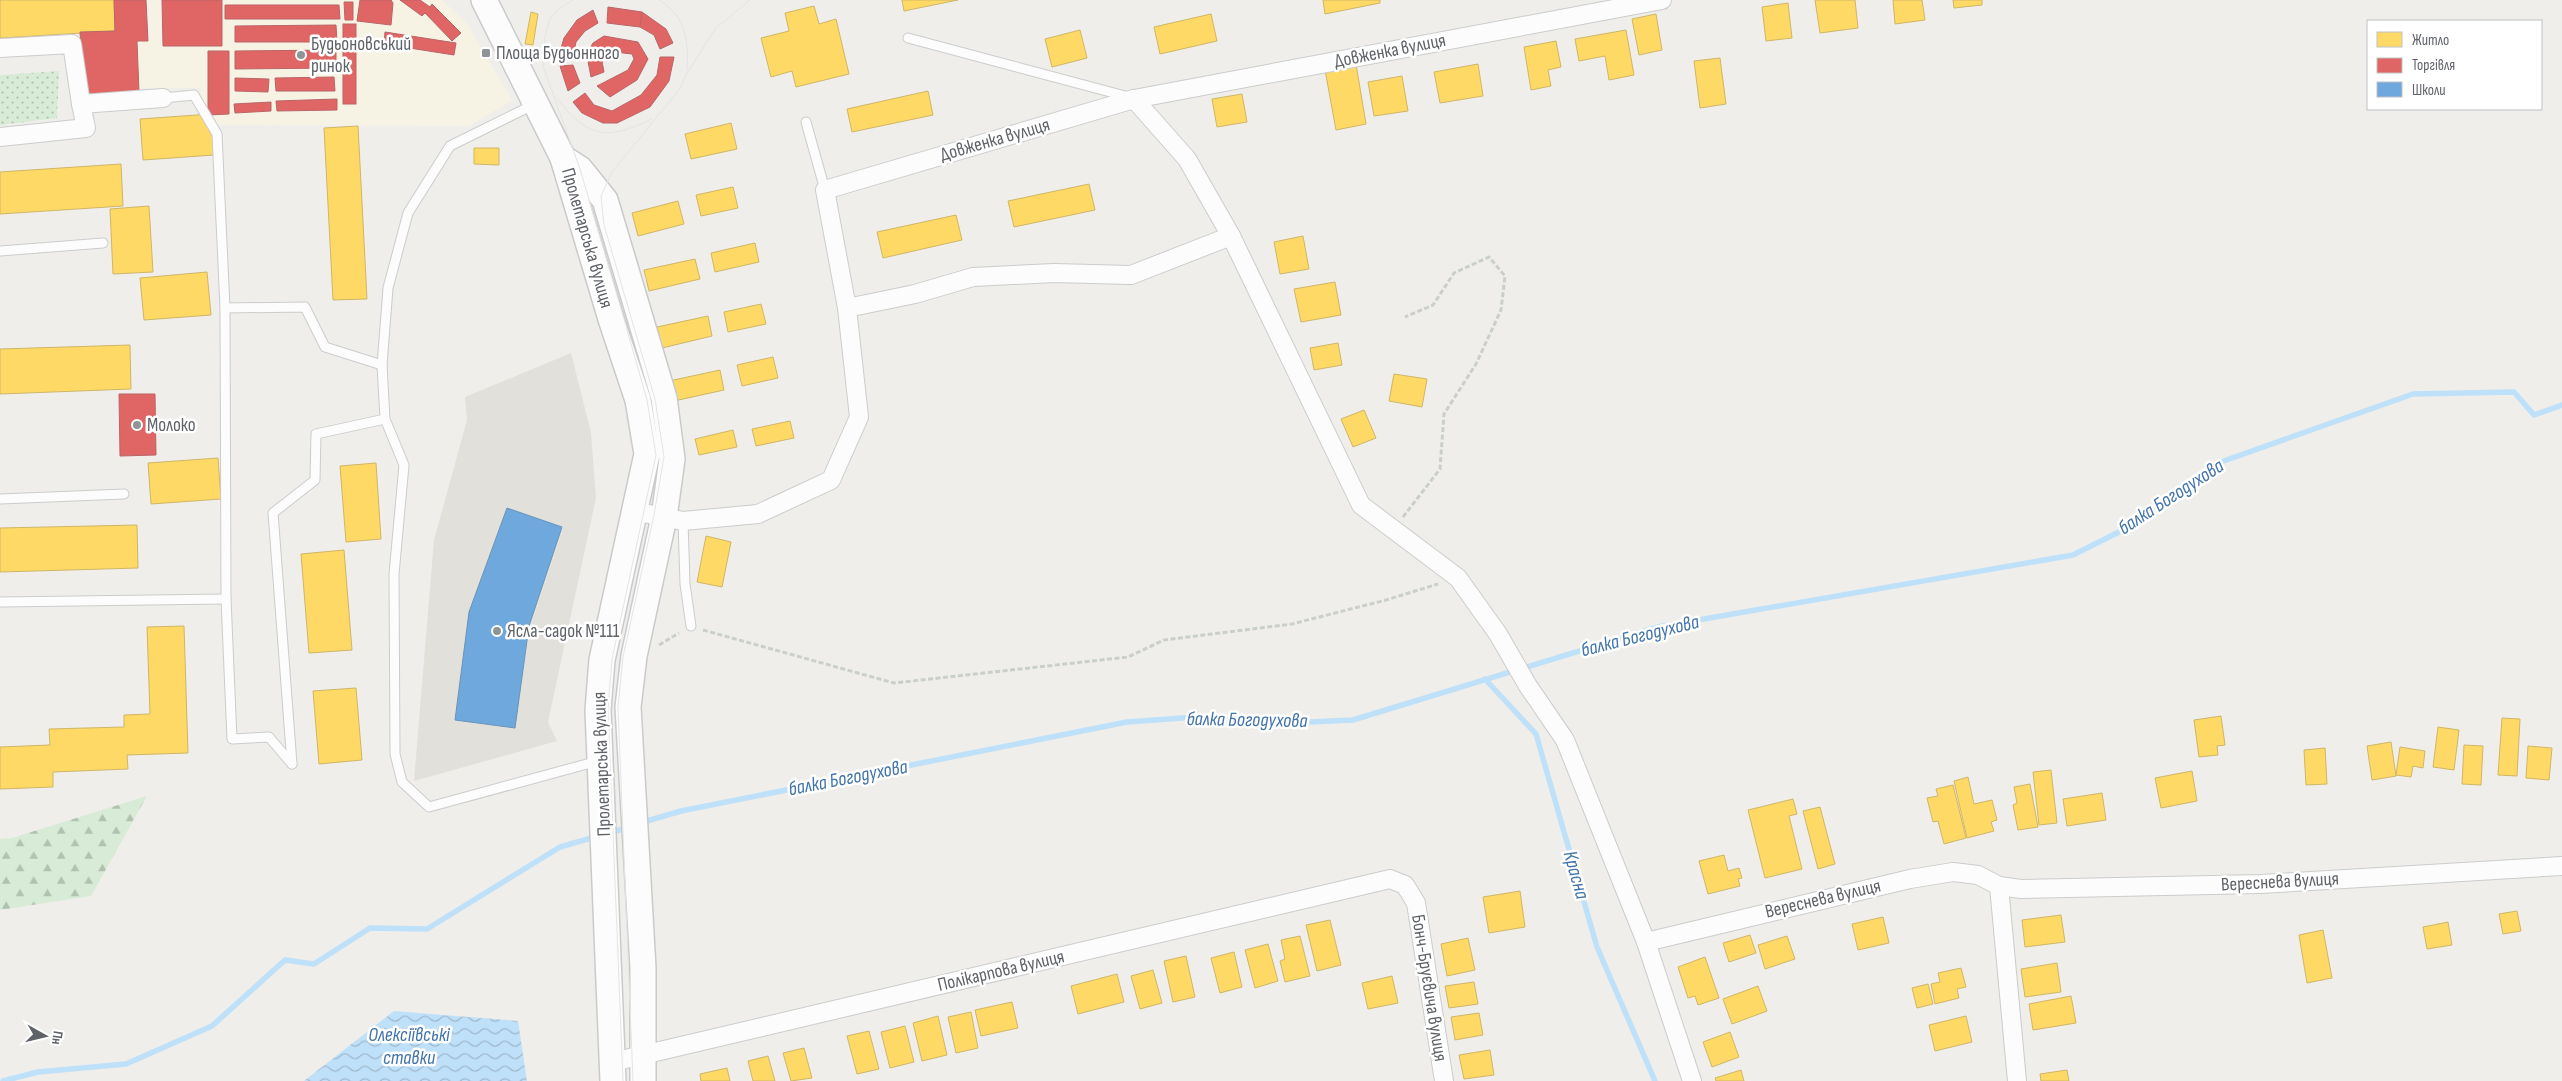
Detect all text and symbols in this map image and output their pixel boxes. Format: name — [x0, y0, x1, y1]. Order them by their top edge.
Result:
legend — [2367, 20, 2542, 110]
street label: Довженка вулиця — [1332, 29, 1448, 73]
text: Житло — [2412, 31, 2449, 50]
place label: Будьоновський ринок — [311, 33, 411, 78]
place label: Площа Будьонного — [496, 42, 620, 65]
marker: Площа Будьонного — [480, 47, 492, 59]
marker: Будьоновський ринок — [295, 49, 307, 61]
text: Торгівля — [2412, 56, 2455, 75]
text: Школи — [2412, 81, 2445, 100]
street label: Довженка вулиця — [937, 113, 1053, 167]
street label: Пролетарська вулиця — [556, 165, 618, 311]
place label: Молоко — [147, 414, 196, 437]
marker: Молоко — [131, 419, 143, 431]
water label: балка Богодухова — [2114, 454, 2228, 540]
water label: балка Богодухова — [1578, 610, 1702, 662]
place label: Ясла-садок №111 — [507, 620, 620, 643]
marker: Ясла-садок №111 — [491, 625, 503, 637]
street label: Пролетарська вулиця — [588, 691, 616, 837]
water label: балка Богодухова — [1186, 707, 1308, 733]
water label: балка Богодухова — [786, 755, 910, 801]
water label: Красна — [1558, 848, 1594, 902]
street label: Вереснева вулиця — [2220, 867, 2340, 897]
street label: Вереснева вулиця — [1763, 875, 1883, 923]
street label: Бонч-Бруєвича вулиця — [1406, 913, 1452, 1063]
street label: Полікарпова вулиця — [935, 945, 1067, 997]
north arrow — [20, 1011, 70, 1061]
water label: Олексіївські ставки — [368, 1023, 451, 1070]
text: Пн — [48, 1030, 67, 1046]

